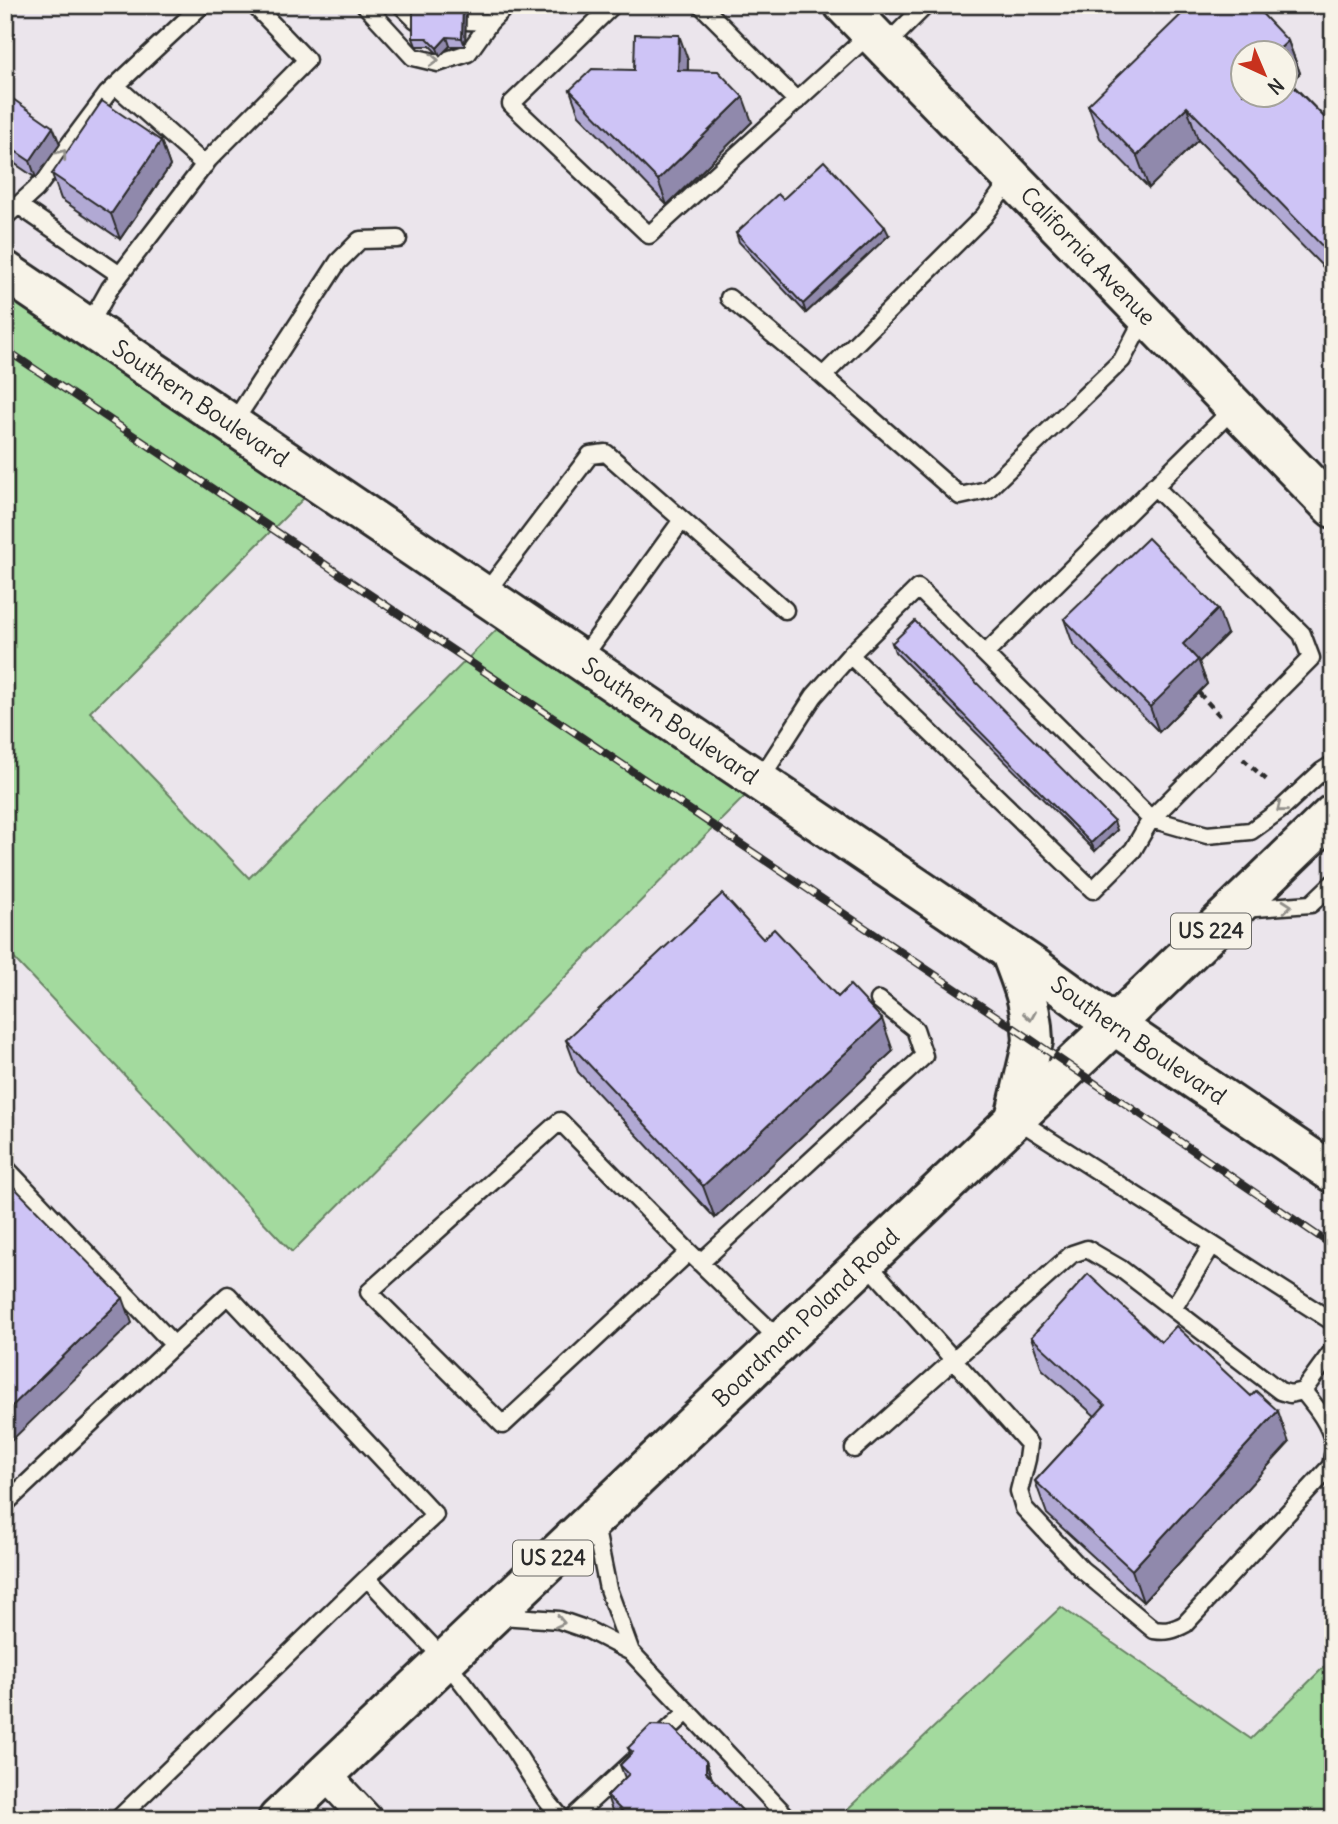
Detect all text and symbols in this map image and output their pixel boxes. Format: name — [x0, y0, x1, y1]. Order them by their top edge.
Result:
north arrow — [1230, 38, 1300, 108]
one-way arrow — [429, 52, 440, 67]
text: N — [1263, 73, 1289, 99]
one-way arrow — [54, 149, 66, 161]
street label: California Avenue — [1014, 180, 1162, 331]
street label: Southern Boulevard — [107, 333, 294, 473]
street label: Southern Boulevard — [577, 651, 764, 790]
one-way arrow — [1276, 800, 1289, 812]
one-way arrow — [1282, 899, 1293, 914]
road number: US 224 — [1171, 914, 1251, 948]
street label: Southern Boulevard — [1046, 969, 1232, 1111]
one-way arrow — [1022, 1010, 1037, 1022]
street label: Boardman Poland Road — [706, 1222, 905, 1413]
road number: US 224 — [513, 1540, 593, 1576]
one-way arrow — [554, 1613, 566, 1628]

